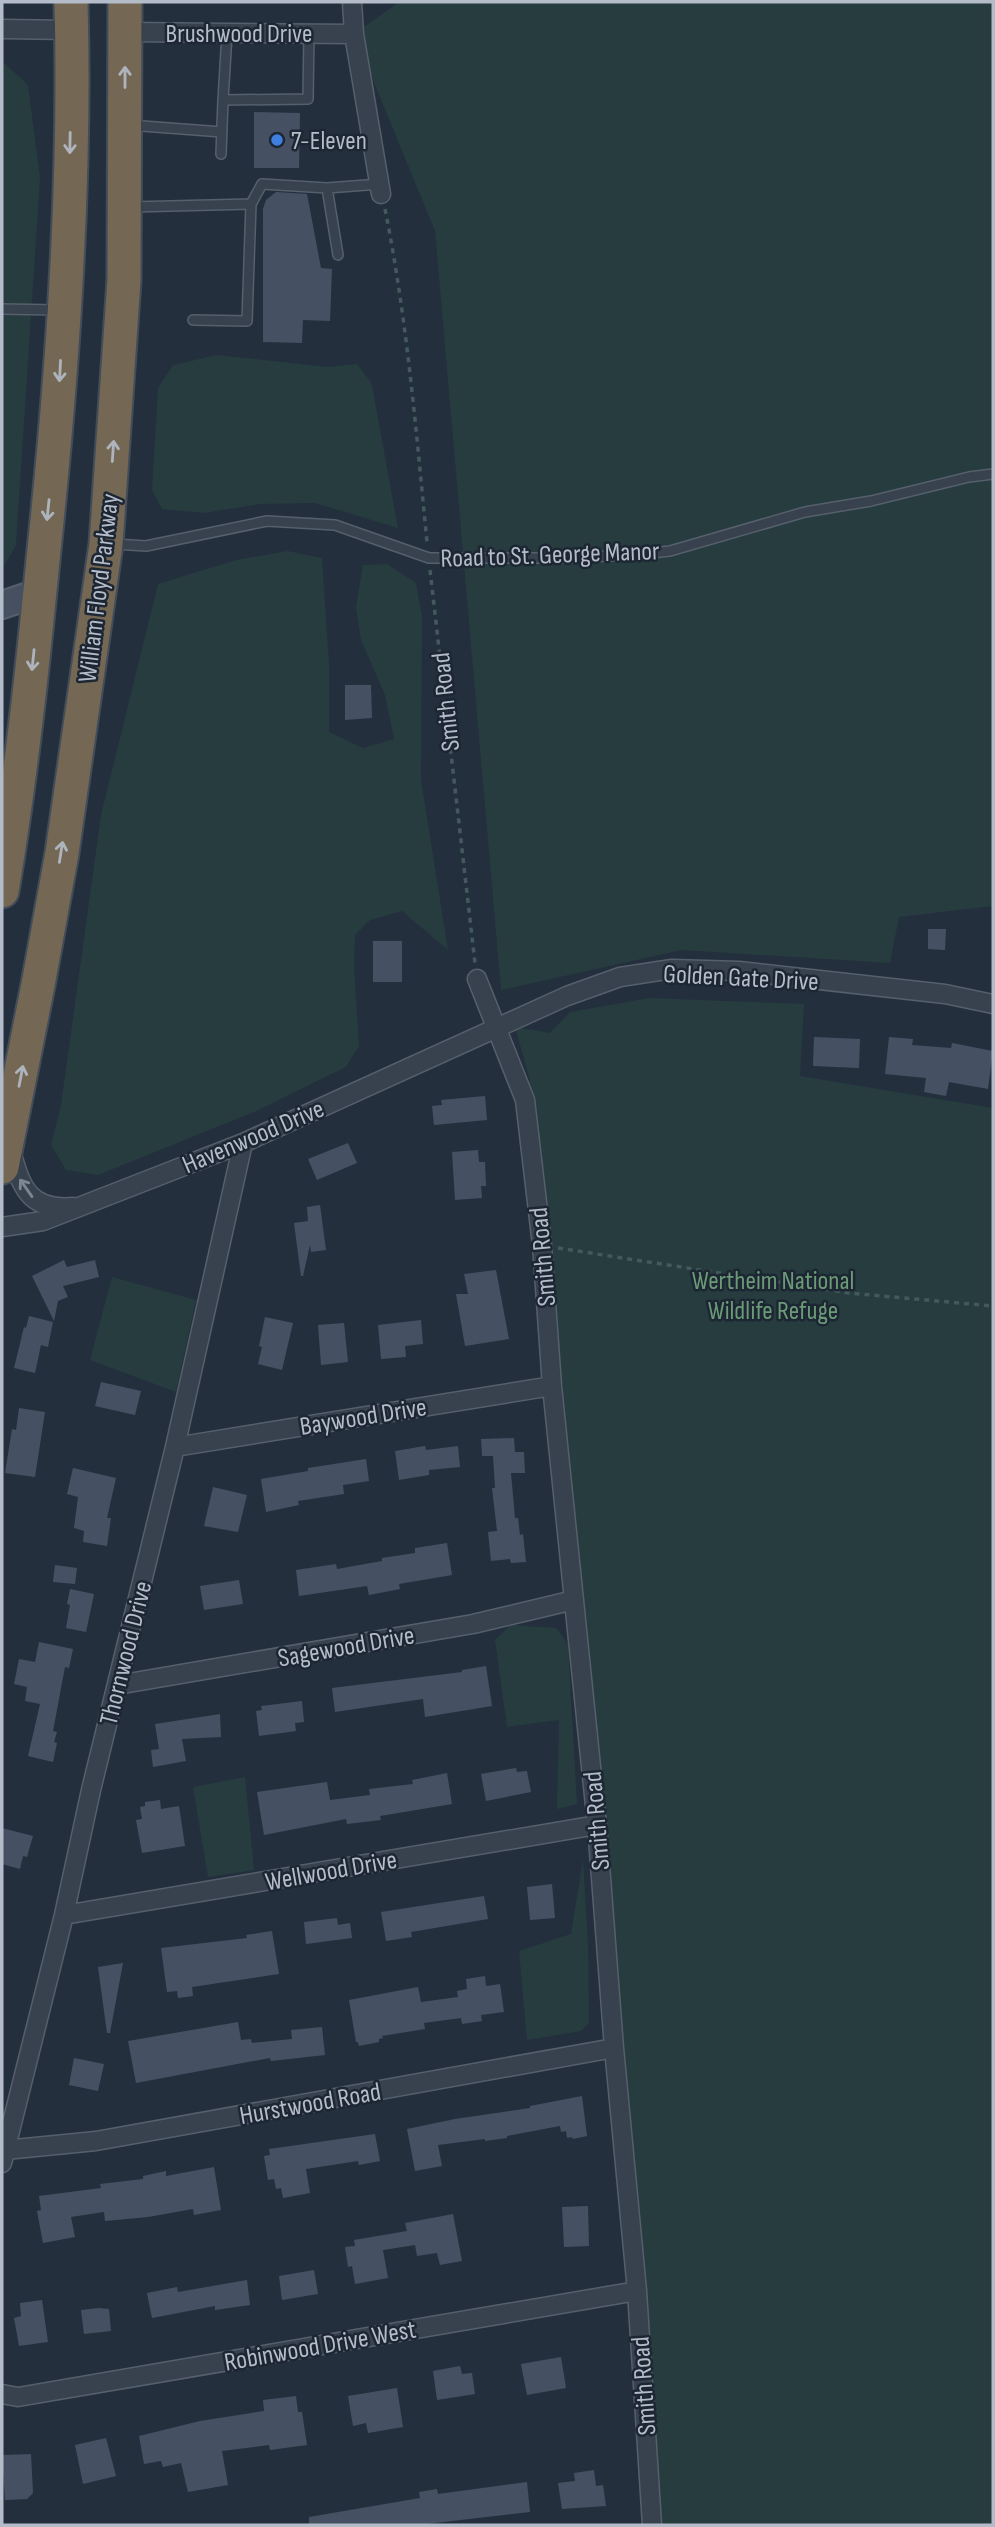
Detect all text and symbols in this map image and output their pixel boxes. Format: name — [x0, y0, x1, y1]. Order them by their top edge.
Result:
street label: Brushwood Drive — [166, 19, 312, 50]
one-way arrow — [118, 66, 132, 89]
place label: 7-Eleven — [291, 126, 367, 157]
one-way arrow — [64, 132, 77, 155]
marker: 7-Eleven — [269, 132, 285, 148]
one-way arrow — [53, 359, 66, 381]
one-way arrow — [107, 440, 120, 463]
street label: William Floyd Parkway — [73, 492, 126, 684]
one-way arrow — [42, 498, 55, 521]
street label: Road to St. George Manor — [440, 536, 661, 575]
one-way arrow — [26, 648, 39, 671]
street label: Smith Road — [426, 651, 467, 753]
one-way arrow — [55, 841, 68, 864]
street label: Golden Gate Drive — [662, 959, 820, 998]
one-way arrow — [14, 1065, 28, 1088]
street label: Havenwood Drive — [178, 1094, 329, 1181]
one-way arrow — [19, 1179, 34, 1198]
street label: Smith Road — [524, 1206, 563, 1308]
park label: Wertheim National Wildlife Refuge — [692, 1266, 854, 1327]
street label: Baywood Drive — [298, 1392, 429, 1443]
street label: Thornwood Drive — [94, 1578, 159, 1729]
street label: Sagewood Drive — [276, 1620, 417, 1675]
street label: Smith Road — [578, 1770, 617, 1872]
street label: Wellwood Drive — [263, 1845, 399, 1898]
street label: Hurstwood Road — [237, 2077, 383, 2132]
street label: Robinwood Drive West — [222, 2314, 419, 2379]
street label: Smith Road — [626, 2335, 663, 2436]

